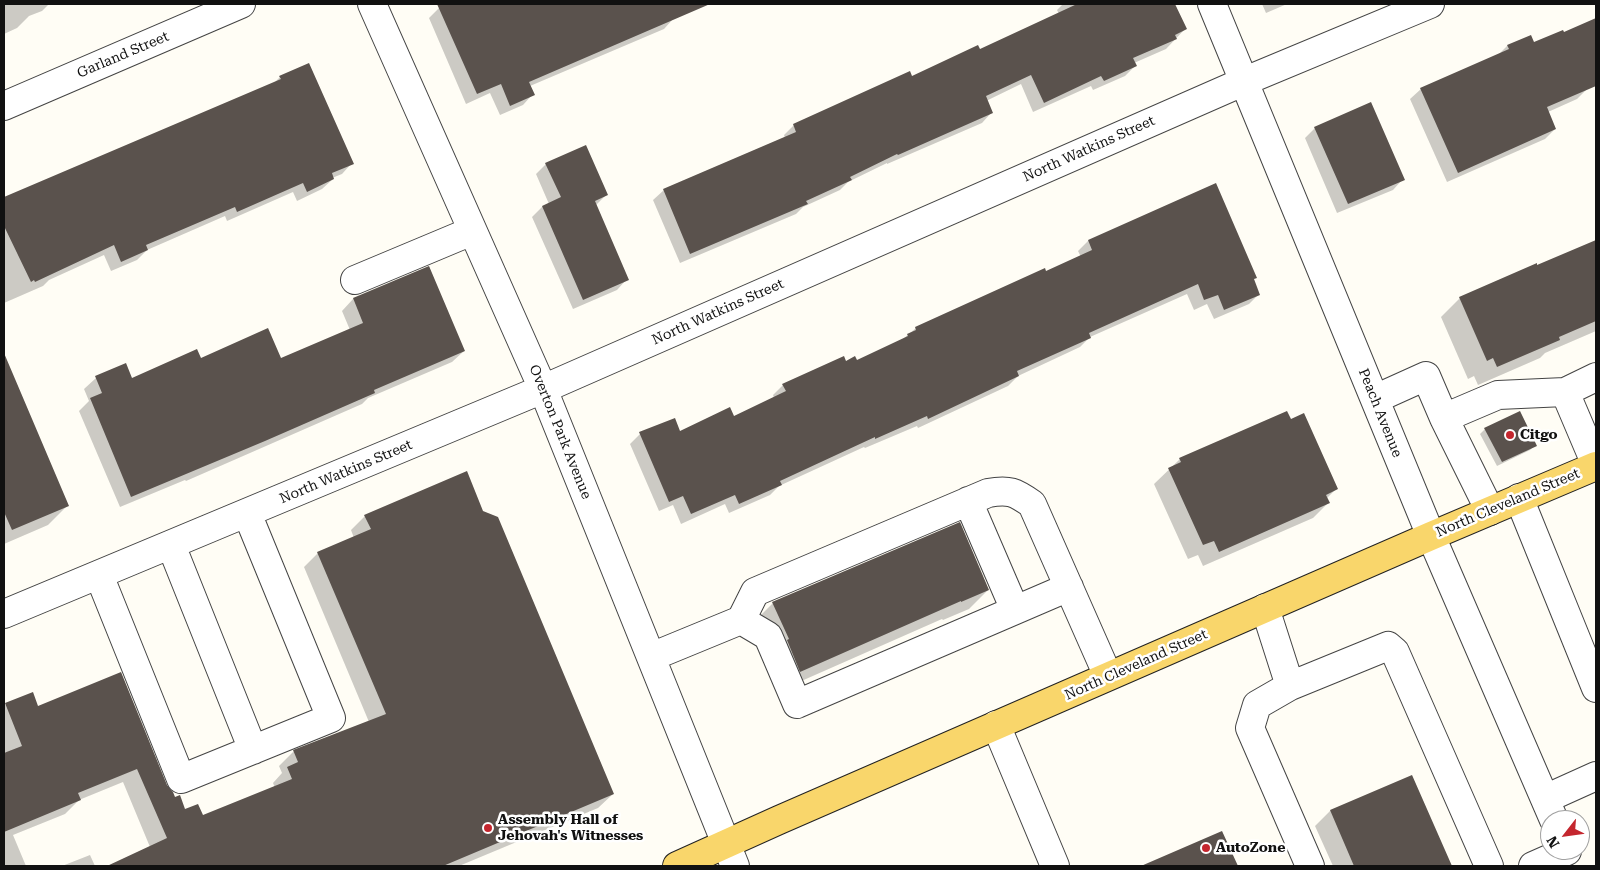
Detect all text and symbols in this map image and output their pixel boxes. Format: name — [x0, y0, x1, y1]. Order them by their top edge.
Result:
street label: Garland Street — [75, 28, 171, 82]
street label: North Watkins Street — [1021, 112, 1157, 186]
street label: North Watkins Street — [650, 275, 786, 349]
street label: Overton Park Avenue — [525, 362, 595, 502]
street label: Peach Avenue — [1355, 366, 1405, 460]
place label: Citgo — [1520, 427, 1558, 443]
marker: Citgo — [1504, 429, 1516, 441]
street label: North Watkins Street — [277, 436, 415, 508]
street label: North Cleveland Street — [1434, 465, 1582, 541]
street label: North Cleveland Street — [1062, 626, 1210, 704]
north arrow — [1540, 810, 1590, 860]
place label: Assembly Hall of Jehovah's Witnesses — [498, 812, 643, 844]
marker: Assembly Hall of Jehovah's Witnesses — [482, 822, 494, 834]
text: N — [1543, 833, 1562, 851]
place label: AutoZone — [1216, 840, 1285, 856]
marker: AutoZone — [1200, 842, 1212, 854]

